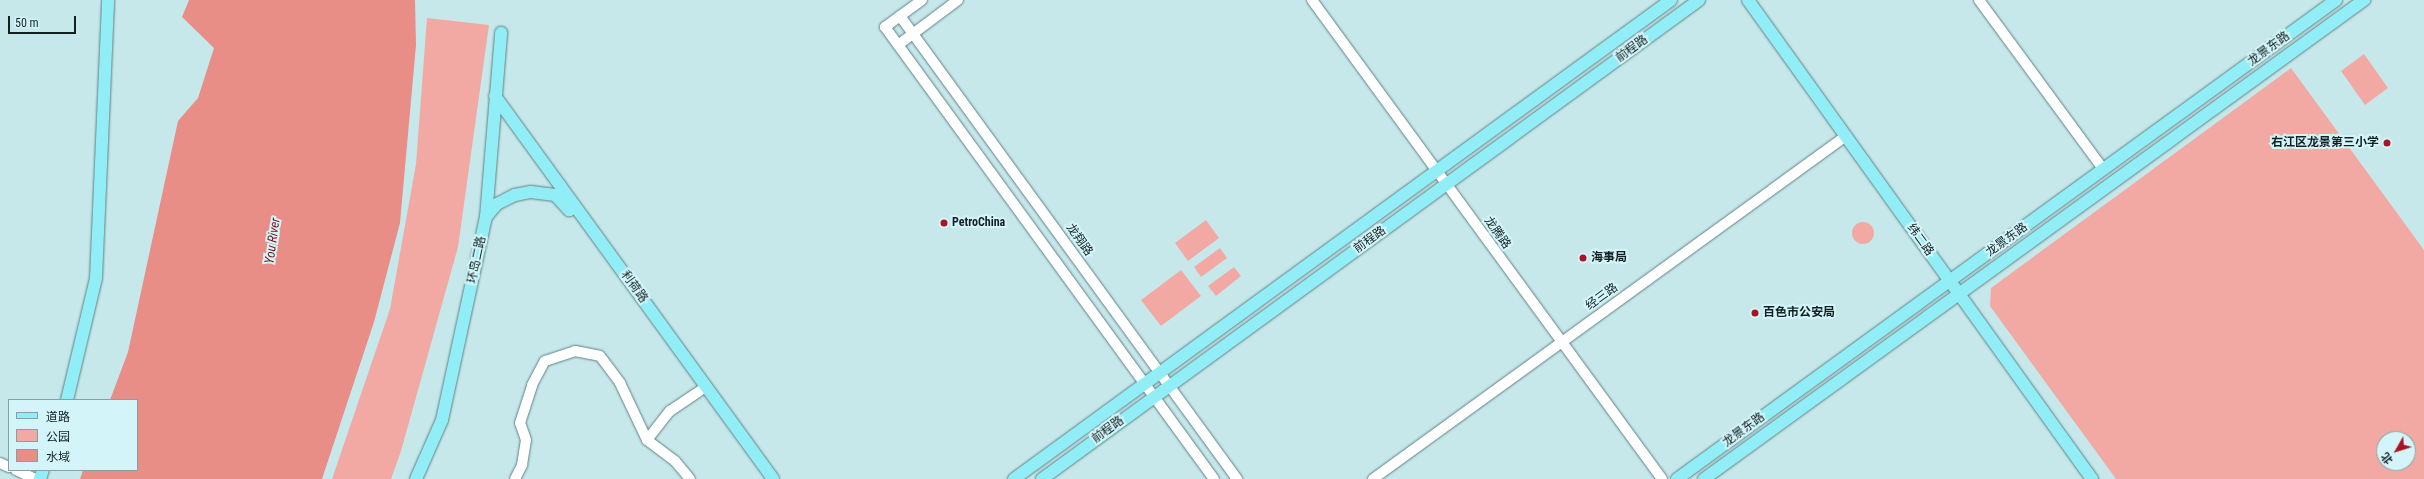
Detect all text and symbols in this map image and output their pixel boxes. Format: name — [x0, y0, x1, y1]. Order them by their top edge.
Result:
scale bar — [10, 8, 78, 34]
text: 50 m — [15, 16, 39, 30]
street label: 龙景东路 — [2245, 29, 2293, 69]
street label: 前程路 — [1613, 33, 1651, 65]
place label: 右江区龙景第三小学 — [2271, 136, 2379, 150]
marker: 右江区龙景第三小学 — [2382, 138, 2392, 148]
street label: 龙腾路 — [1481, 214, 1513, 252]
place label: PetroChina — [952, 216, 1005, 230]
water label: You River — [262, 217, 284, 265]
marker: PetroChina — [939, 218, 949, 228]
street label: 龙景东路 — [1983, 220, 2031, 260]
street label: 龙翔路 — [1063, 221, 1095, 259]
street label: 纬二路 — [1904, 221, 1936, 259]
street label: 前程路 — [1351, 224, 1389, 256]
street label: 环岛二路 — [465, 235, 489, 285]
place label: 海事局 — [1591, 251, 1627, 265]
marker: 海事局 — [1578, 253, 1588, 263]
street label: 利荷路 — [618, 268, 650, 306]
street label: 经三路 — [1583, 281, 1621, 313]
place label: 百色市公安局 — [1763, 306, 1835, 320]
marker: 百色市公安局 — [1750, 308, 1760, 318]
legend — [8, 399, 138, 471]
text: 道路 — [46, 410, 70, 424]
street label: 龙景东路 — [1720, 410, 1768, 450]
street label: 前程路 — [1089, 414, 1127, 446]
text: 公园 — [46, 430, 70, 444]
north arrow — [2376, 431, 2416, 471]
text: 水域 — [46, 450, 70, 464]
text: 北 — [2379, 450, 2396, 467]

